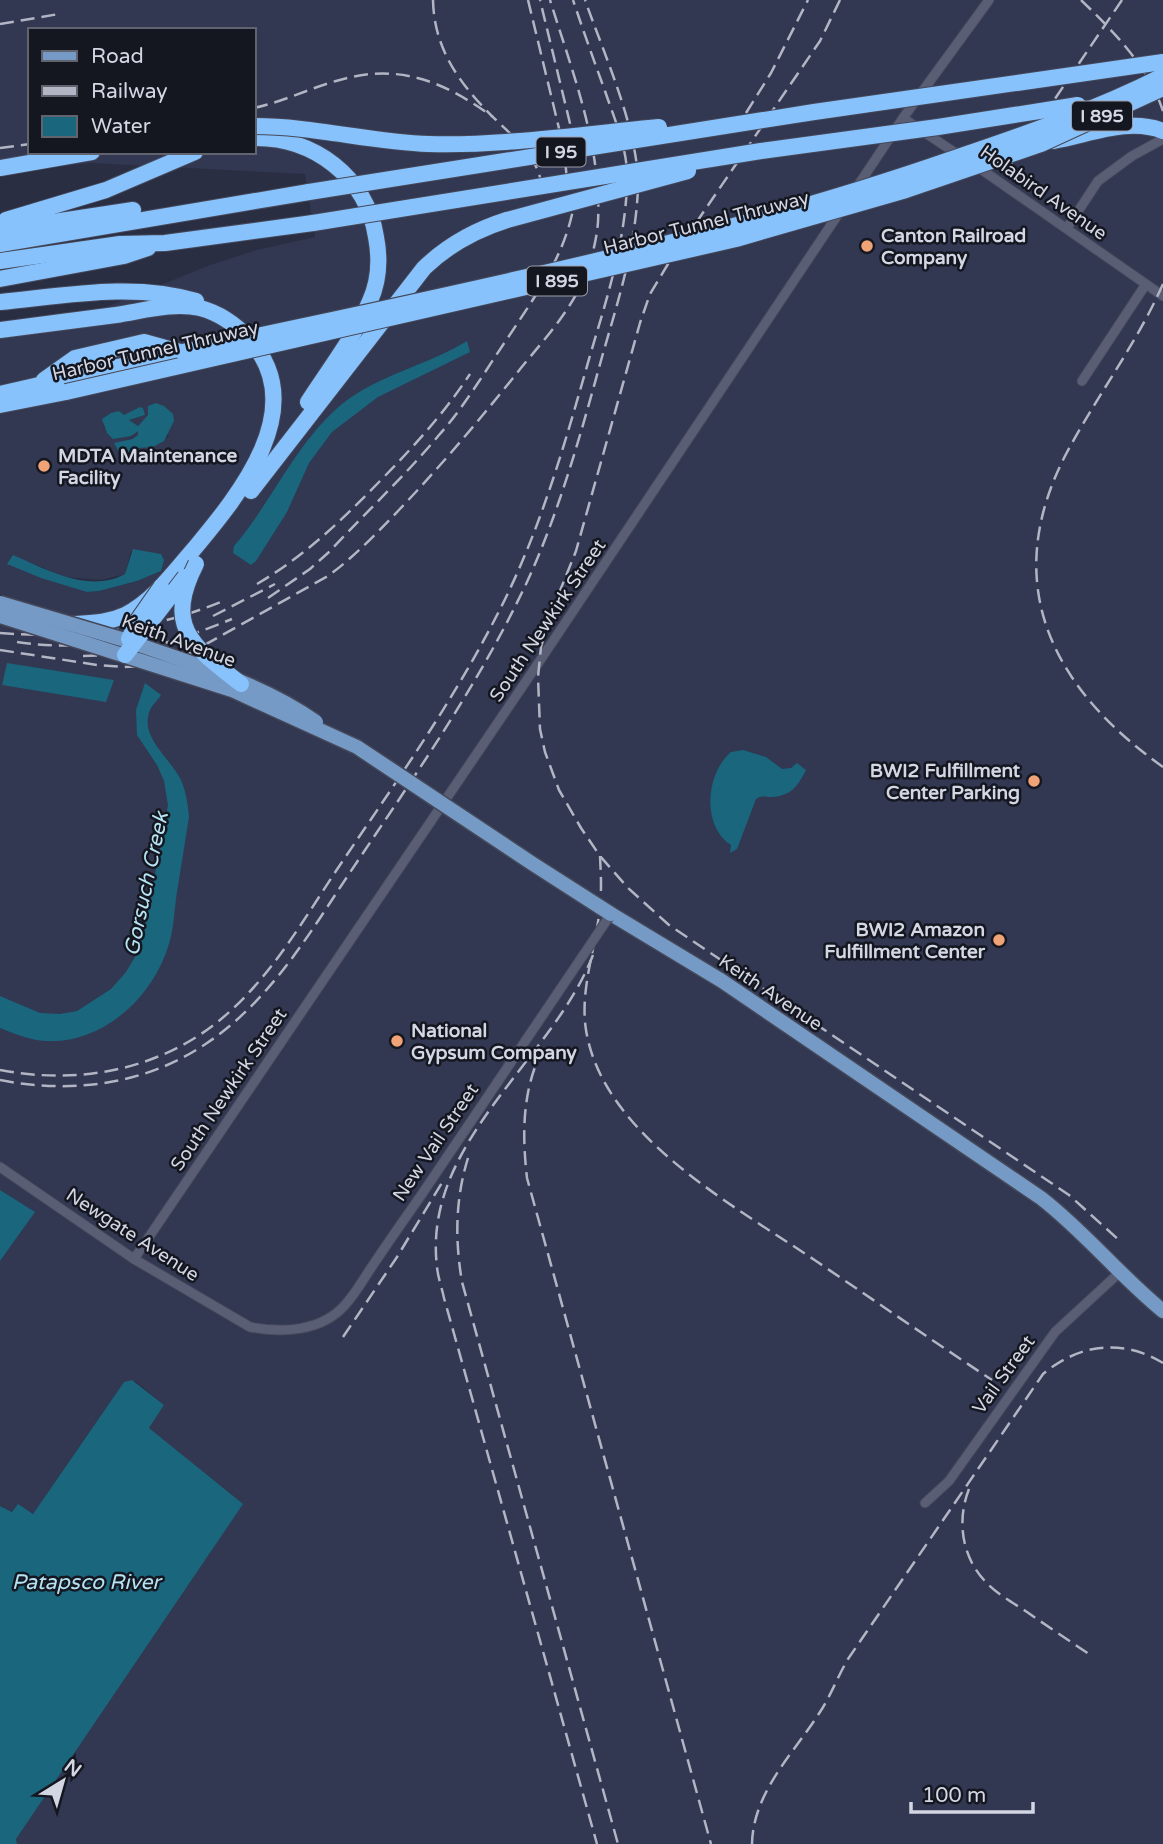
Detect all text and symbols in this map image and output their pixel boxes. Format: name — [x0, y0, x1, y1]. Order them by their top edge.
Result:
legend — [28, 28, 256, 154]
text: Road — [91, 44, 144, 69]
text: Railway — [91, 79, 168, 104]
road number: I 895 — [1072, 102, 1132, 131]
text: Water — [91, 114, 151, 139]
road number: I 95 — [536, 138, 586, 167]
street label: Holabird Avenue — [976, 141, 1111, 245]
street label: Harbor Tunnel Thruway — [601, 187, 811, 259]
place label: Canton Railroad Company — [881, 225, 1026, 270]
marker: Canton Railroad Company — [859, 238, 875, 254]
road number: I 895 — [527, 267, 587, 296]
street label: Harbor Tunnel Thruway — [50, 317, 261, 385]
place label: MDTA Maintenance Facility — [58, 445, 237, 490]
marker: MDTA Maintenance Facility — [36, 458, 52, 474]
street label: South Newkirk Street — [485, 535, 610, 706]
street label: Keith Avenue — [119, 610, 239, 672]
place label: BWI2 Fulfillment Center Parking — [870, 760, 1021, 805]
marker: BWI2 Fulfillment Center Parking — [1026, 773, 1042, 789]
water label: Gorsuch Creek — [119, 808, 174, 958]
place label: BWI2 Amazon Fulfillment Center — [824, 919, 986, 963]
marker: BWI2 Amazon Fulfillment Center — [991, 932, 1007, 948]
street label: Keith Avenue — [715, 950, 826, 1036]
street label: South Newkirk Street — [166, 1004, 291, 1175]
place label: National Gypsum Company — [411, 1020, 578, 1065]
marker: National Gypsum Company — [389, 1033, 405, 1049]
street label: New Vail Street — [388, 1080, 483, 1206]
street label: Newgate Avenue — [62, 1184, 203, 1286]
street label: Vail Street — [968, 1331, 1040, 1418]
water label: Patapsco River — [12, 1570, 163, 1595]
north arrow — [28, 1746, 98, 1816]
text: N — [60, 1755, 85, 1782]
scale bar — [911, 1770, 1034, 1814]
text: 100 m — [922, 1783, 986, 1808]

